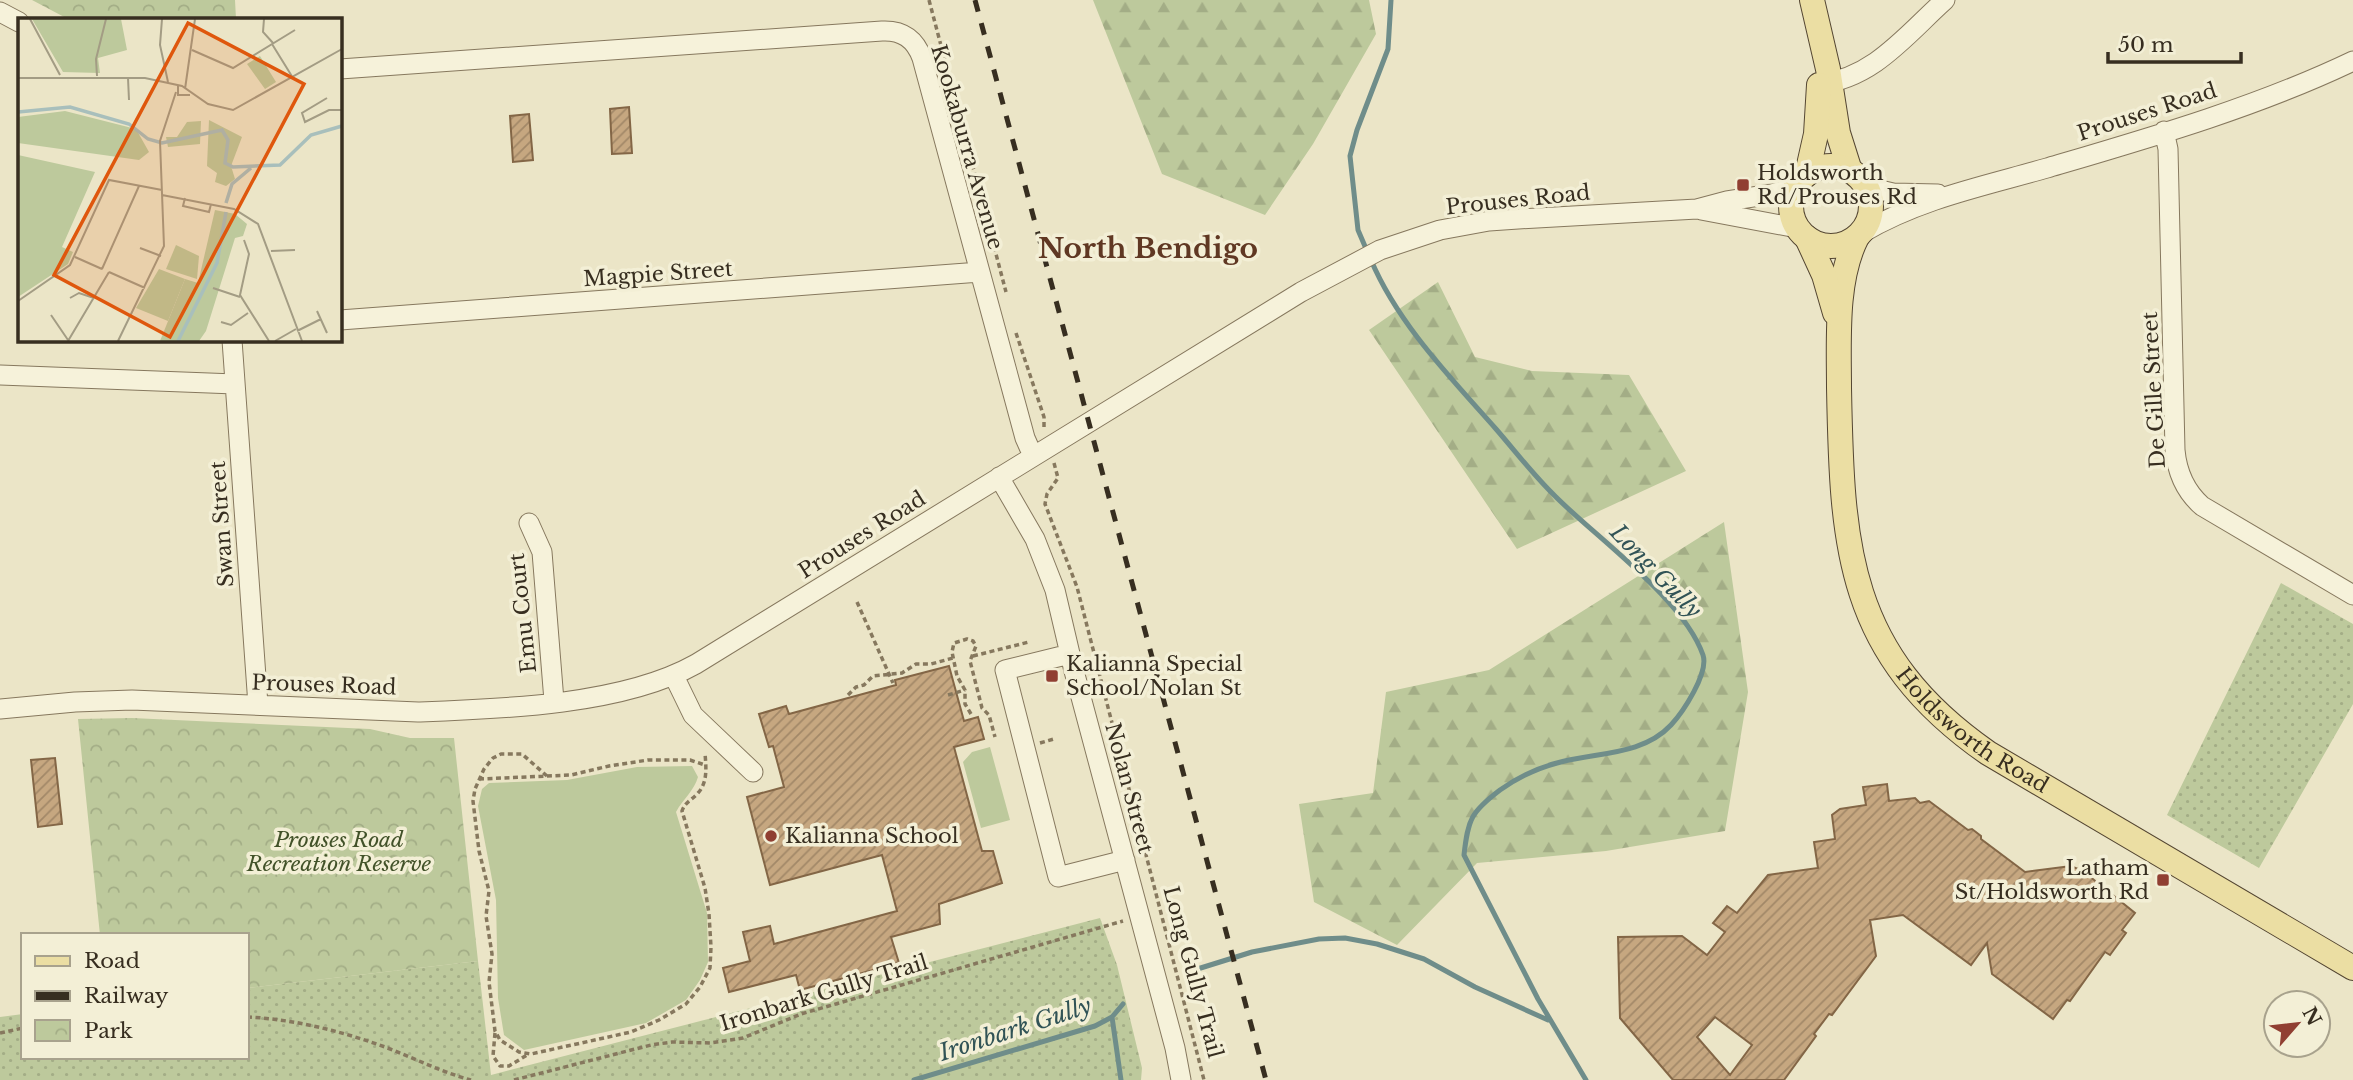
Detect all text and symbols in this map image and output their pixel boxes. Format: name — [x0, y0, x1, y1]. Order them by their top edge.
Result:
inset map — [18, 18, 341, 341]
scale bar — [2108, 21, 2241, 65]
text: 50 m — [2118, 32, 2174, 58]
street label: Kookaburra Avenue — [925, 41, 1009, 253]
street label: Prouses Road — [2074, 77, 2220, 147]
place label: Holdsworth Rd/Prouses Rd — [1757, 160, 1917, 210]
marker: Holdsworth Rd/Prouses Rd — [1735, 177, 1751, 193]
street label: Prouses Road — [1445, 179, 1591, 221]
district label: North Bendigo — [1038, 231, 1258, 266]
street label: Magpie Street — [582, 256, 734, 292]
street label: De Gille Street — [2137, 311, 2171, 469]
street label: Swan Street — [205, 460, 239, 588]
street label: Prouses Road — [794, 486, 930, 584]
water label: Long Gully — [1604, 518, 1708, 624]
street label: Emu Court — [504, 552, 542, 674]
place label: Kalianna Special School/Nolan St — [1066, 651, 1243, 701]
street label: Holdsworth Road — [1890, 663, 2053, 799]
marker: Kalianna Special School/Nolan St — [1044, 668, 1060, 684]
street label: Prouses Road — [251, 669, 397, 701]
street label: Nolan Street — [1099, 720, 1159, 856]
place label: Kalianna School — [785, 823, 959, 849]
park label: Prouses Road Recreation Reserve — [246, 827, 432, 877]
marker: Kalianna School — [763, 828, 779, 844]
place label: Latham St/Holdsworth Rd — [1955, 855, 2149, 905]
marker: Latham St/Holdsworth Rd — [2155, 872, 2171, 888]
street label: Long Gully Trail — [1158, 883, 1228, 1061]
legend — [21, 933, 248, 1059]
text: Road — [84, 948, 140, 974]
street label: Ironbark Gully Trail — [717, 949, 931, 1037]
text: Railway — [84, 983, 169, 1009]
north arrow — [2262, 989, 2332, 1059]
water label: Ironbark Gully — [935, 991, 1095, 1067]
text: N — [2297, 1003, 2326, 1030]
text: Park — [84, 1018, 133, 1044]

